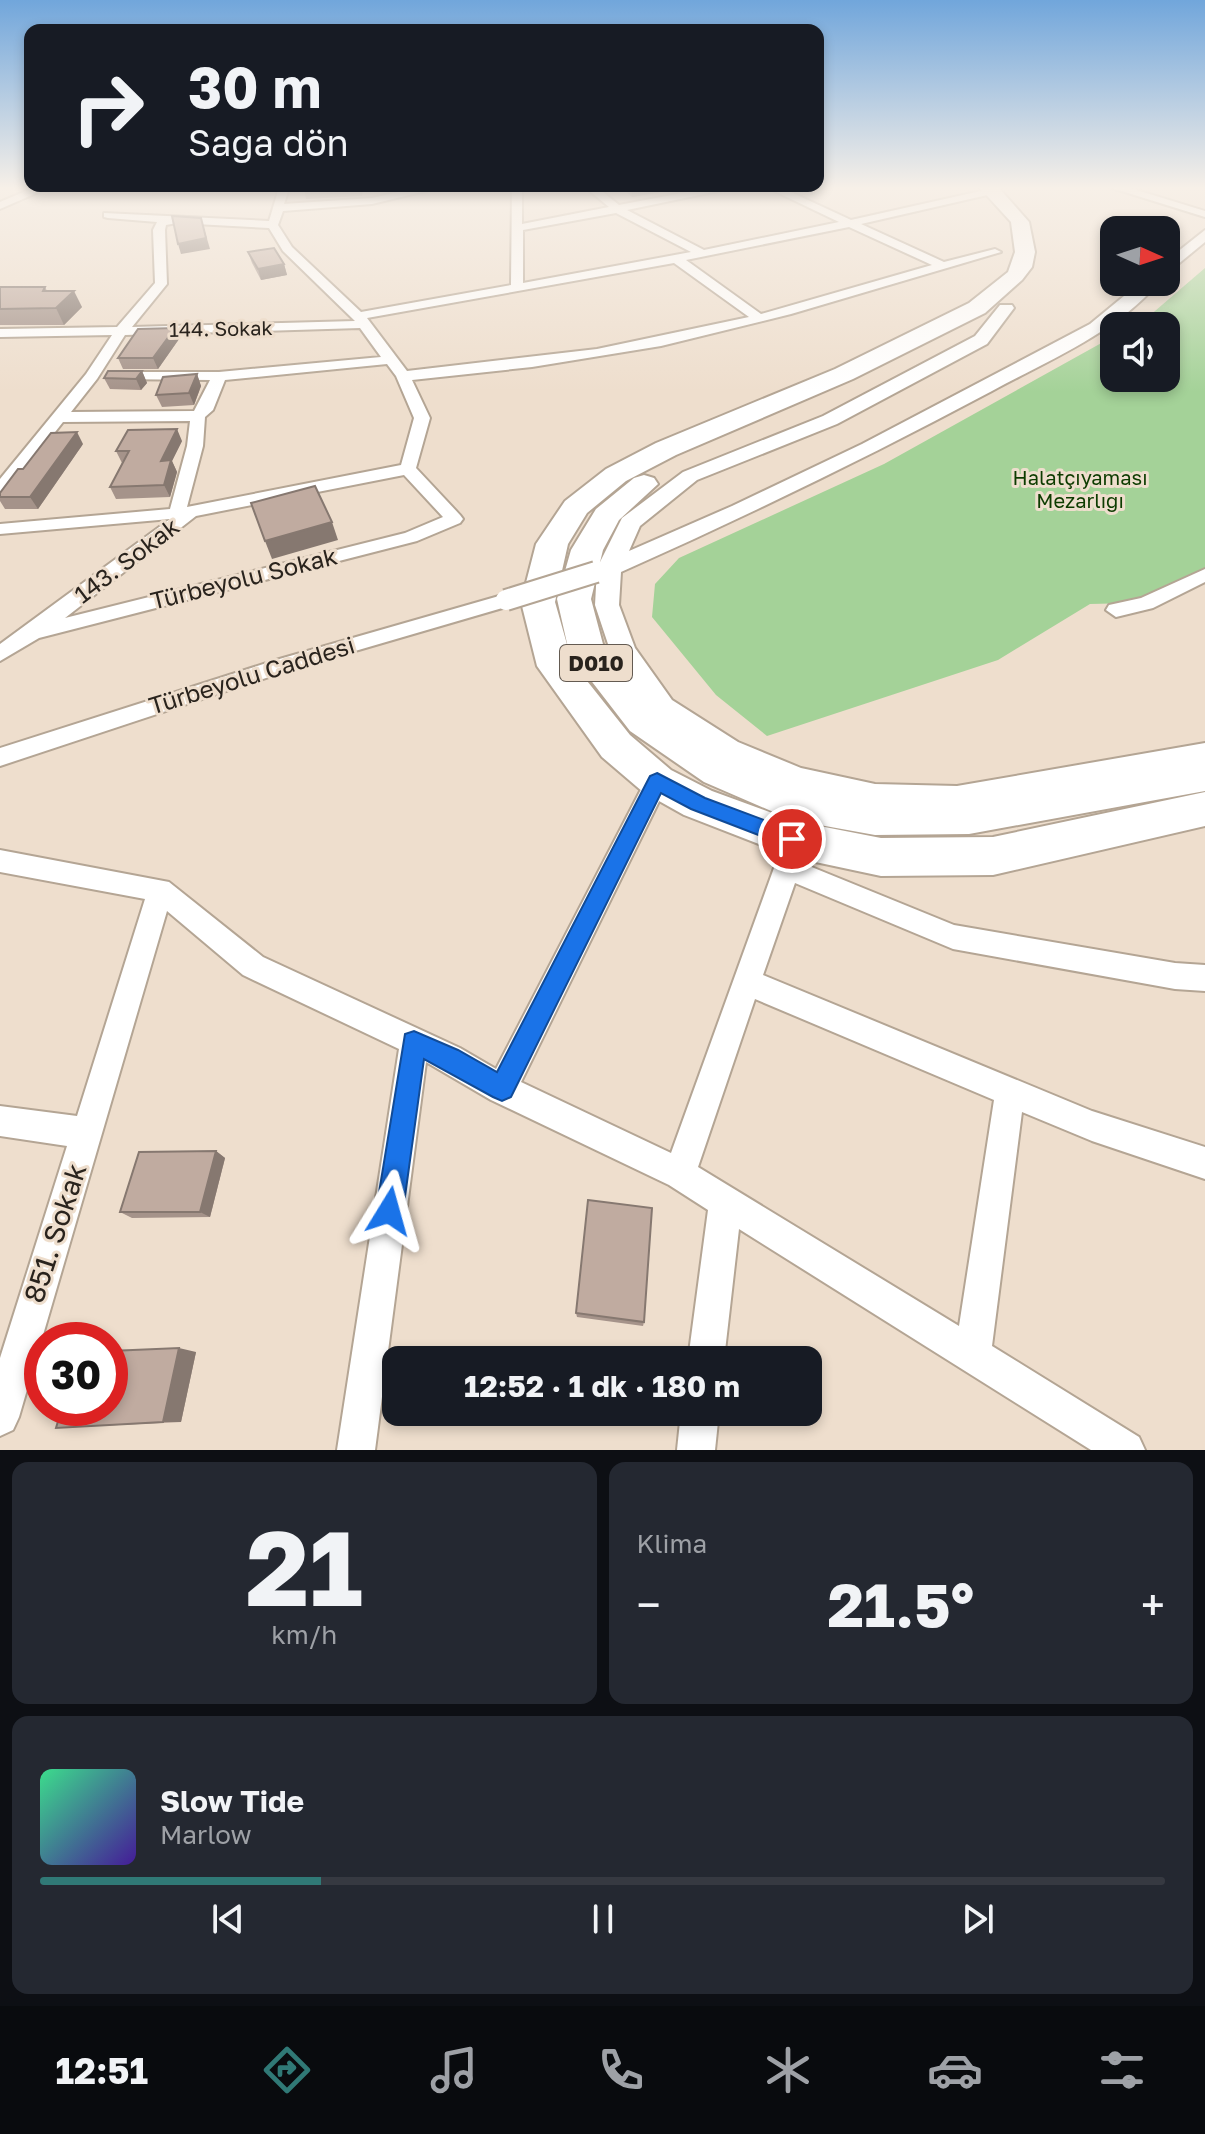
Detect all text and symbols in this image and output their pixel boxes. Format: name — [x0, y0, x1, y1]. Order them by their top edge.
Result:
text: 30 m — [188, 53, 322, 120]
icon: right — [56, 56, 160, 160]
text: Sağa dön — [188, 121, 349, 164]
north arrow — [1100, 216, 1180, 296]
map controls — [1100, 216, 1180, 392]
button: sound — [1100, 312, 1180, 392]
street label: 144. Sokak — [169, 315, 273, 341]
park label: Halatçıyaması Mezarlığı — [1012, 465, 1148, 512]
street label: 143. Sokak — [68, 511, 184, 609]
street label: Türbeyolu Sokak — [147, 540, 340, 615]
street label: Türbeyolu Caddesi — [145, 630, 358, 720]
road number: D010 — [560, 645, 632, 681]
pin — [758, 805, 826, 873]
icon: arrive — [770, 817, 814, 861]
street label: 851. Sokak — [17, 1159, 93, 1307]
position arrow — [347, 1169, 431, 1253]
speed limit sign: 30 — [24, 1322, 128, 1426]
text: 12:52 · 1 dk · 180 m — [464, 1368, 740, 1404]
text: 21 — [246, 1504, 363, 1629]
text: Klima — [637, 1528, 707, 1559]
text: 21.5° — [827, 1568, 974, 1640]
text: − — [637, 1578, 661, 1631]
text: + — [1141, 1578, 1165, 1631]
text: km/h — [271, 1619, 337, 1650]
text: Slow Tide — [160, 1783, 304, 1819]
text: Marlow — [160, 1819, 252, 1850]
icon: previous — [206, 1897, 250, 1941]
icon: pause — [581, 1897, 625, 1941]
icon: next — [956, 1897, 1000, 1941]
icon: directions — [259, 2042, 315, 2098]
icon: music — [426, 2042, 482, 2098]
icon: phone — [593, 2042, 649, 2098]
icon: climate — [760, 2042, 816, 2098]
icon: car — [927, 2042, 983, 2098]
icon: filters — [1094, 2042, 1150, 2098]
text: 12:51 — [55, 2049, 148, 2092]

